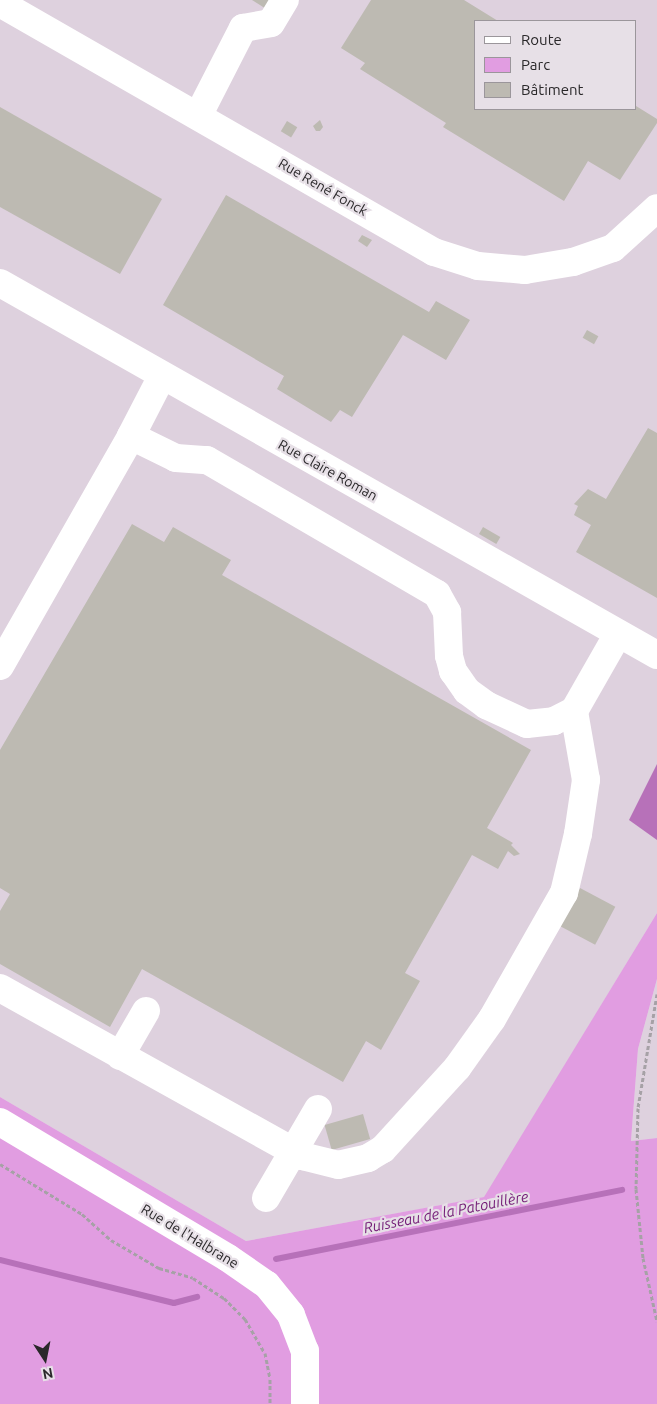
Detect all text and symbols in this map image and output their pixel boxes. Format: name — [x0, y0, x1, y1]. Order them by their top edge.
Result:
legend — [474, 20, 637, 110]
text: Route — [521, 31, 562, 48]
text: Parc — [521, 56, 550, 73]
text: Bâtiment — [521, 81, 583, 98]
street label: Rue René Fonck — [275, 155, 371, 219]
street label: Rue Claire Roman — [275, 436, 381, 504]
water label: Ruisseau de la Patouillère — [362, 1187, 530, 1237]
street label: Rue de l'Halbrane — [138, 1200, 242, 1272]
north arrow — [20, 1334, 70, 1384]
text: N — [41, 1365, 55, 1383]

